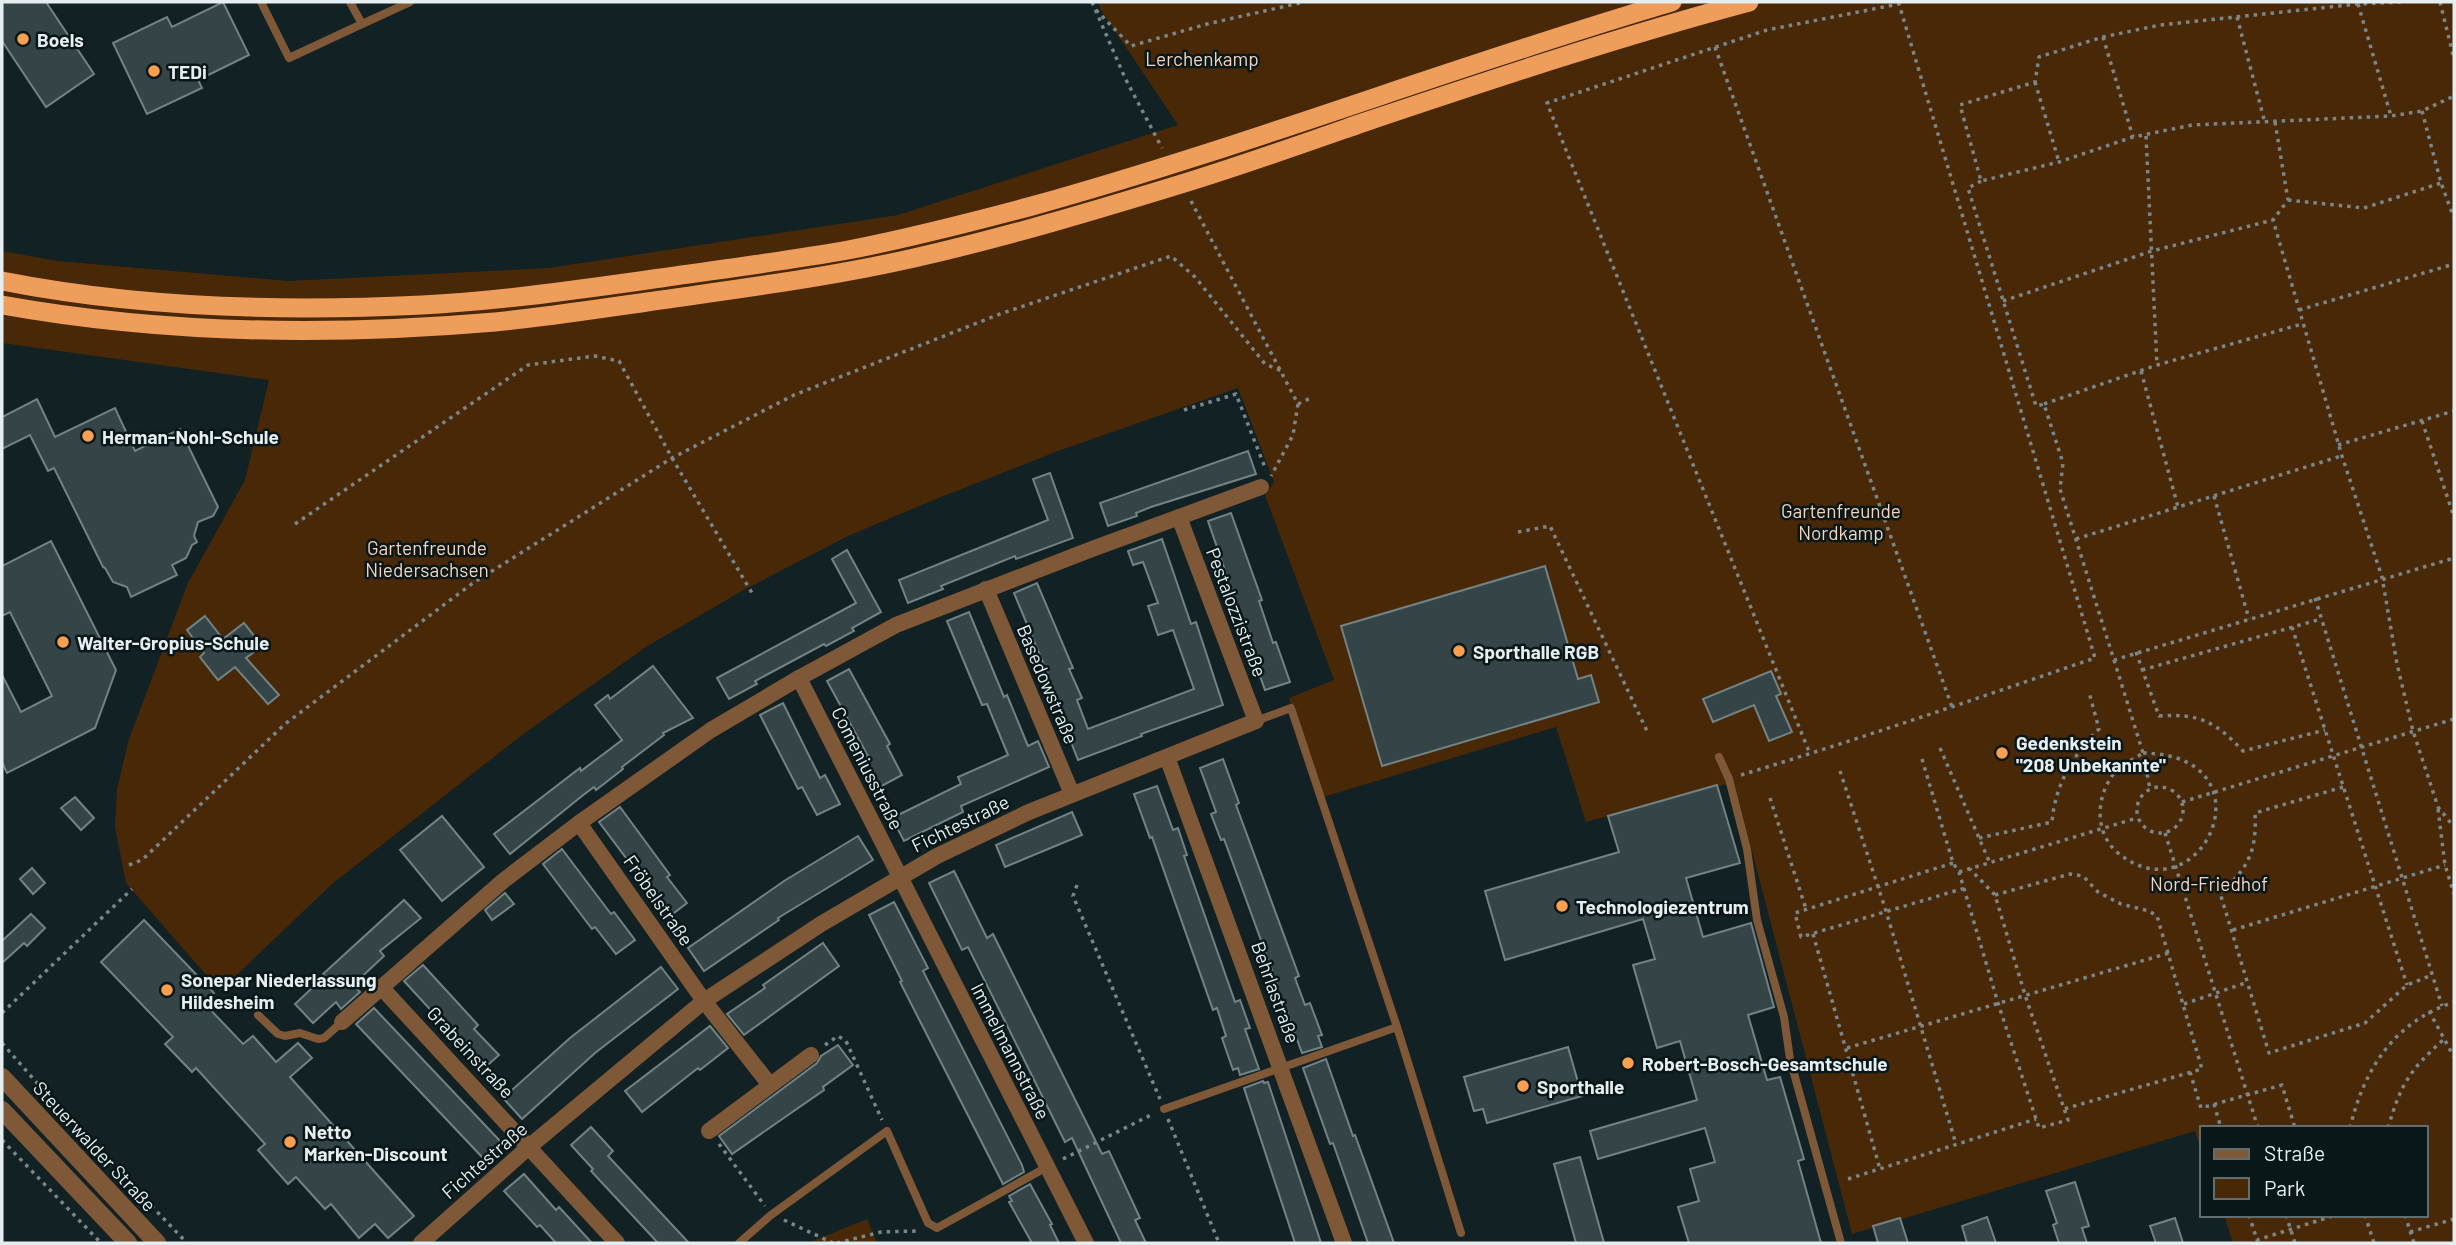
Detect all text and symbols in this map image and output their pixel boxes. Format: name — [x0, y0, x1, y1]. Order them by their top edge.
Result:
place label: Boels — [37, 28, 84, 51]
marker: Boels — [15, 31, 31, 47]
park label: Lerchenkamp — [1145, 47, 1259, 70]
place label: TEDi — [168, 60, 207, 83]
marker: TEDi — [146, 63, 162, 79]
place label: Herman-Nohl-Schule — [102, 425, 279, 448]
marker: Herman-Nohl-Schule — [80, 428, 96, 444]
park label: Gartenfreunde Nordkamp — [1781, 499, 1901, 544]
park label: Gartenfreunde Niedersachsen — [365, 536, 489, 581]
street label: Pestalozzistraße — [1202, 544, 1272, 680]
street label: Basedowstraße — [1012, 621, 1084, 747]
place label: Walter-Gropius-Schule — [77, 631, 269, 654]
marker: Walter-Gropius-Schule — [55, 634, 71, 650]
place label: Sporthalle RGB — [1473, 640, 1599, 663]
marker: Sporthalle RGB — [1451, 643, 1467, 659]
street label: Comeniusstraße — [827, 703, 909, 833]
place label: Gedenkstein "208 Unbekannte" — [2016, 731, 2166, 776]
marker: Gedenkstein "208 Unbekannte" — [1994, 745, 2010, 761]
street label: Fichtestraße — [907, 789, 1013, 857]
street label: Fröbelstraße — [619, 850, 699, 950]
park label: Nord-Friedhof — [2150, 872, 2268, 895]
place label: Technologiezentrum — [1576, 895, 1749, 918]
marker: Technologiezentrum — [1554, 898, 1570, 914]
street label: Behrlastraße — [1247, 938, 1305, 1046]
place label: Sonepar Niederlassung Hildesheim — [181, 968, 377, 1013]
street label: Immelmannstraße — [967, 979, 1055, 1123]
marker: Sonepar Niederlassung Hildesheim — [159, 982, 175, 998]
street label: Grabeinstraße — [423, 1001, 519, 1103]
place label: Robert-Bosch-Gesamtschule — [1642, 1052, 1888, 1075]
marker: Robert-Bosch-Gesamtschule — [1620, 1055, 1636, 1071]
place label: Sporthalle — [1537, 1075, 1624, 1098]
street label: Steuerwalder Straße — [29, 1076, 161, 1216]
marker: Sporthalle — [1515, 1078, 1531, 1094]
street label: Fichtestraße — [437, 1117, 531, 1203]
place label: Netto Marken-Discount — [304, 1120, 447, 1165]
legend — [2200, 1126, 2428, 1217]
marker: Netto Marken-Discount — [282, 1134, 298, 1150]
text: Straße — [2264, 1140, 2325, 1165]
text: Park — [2264, 1175, 2305, 1200]

